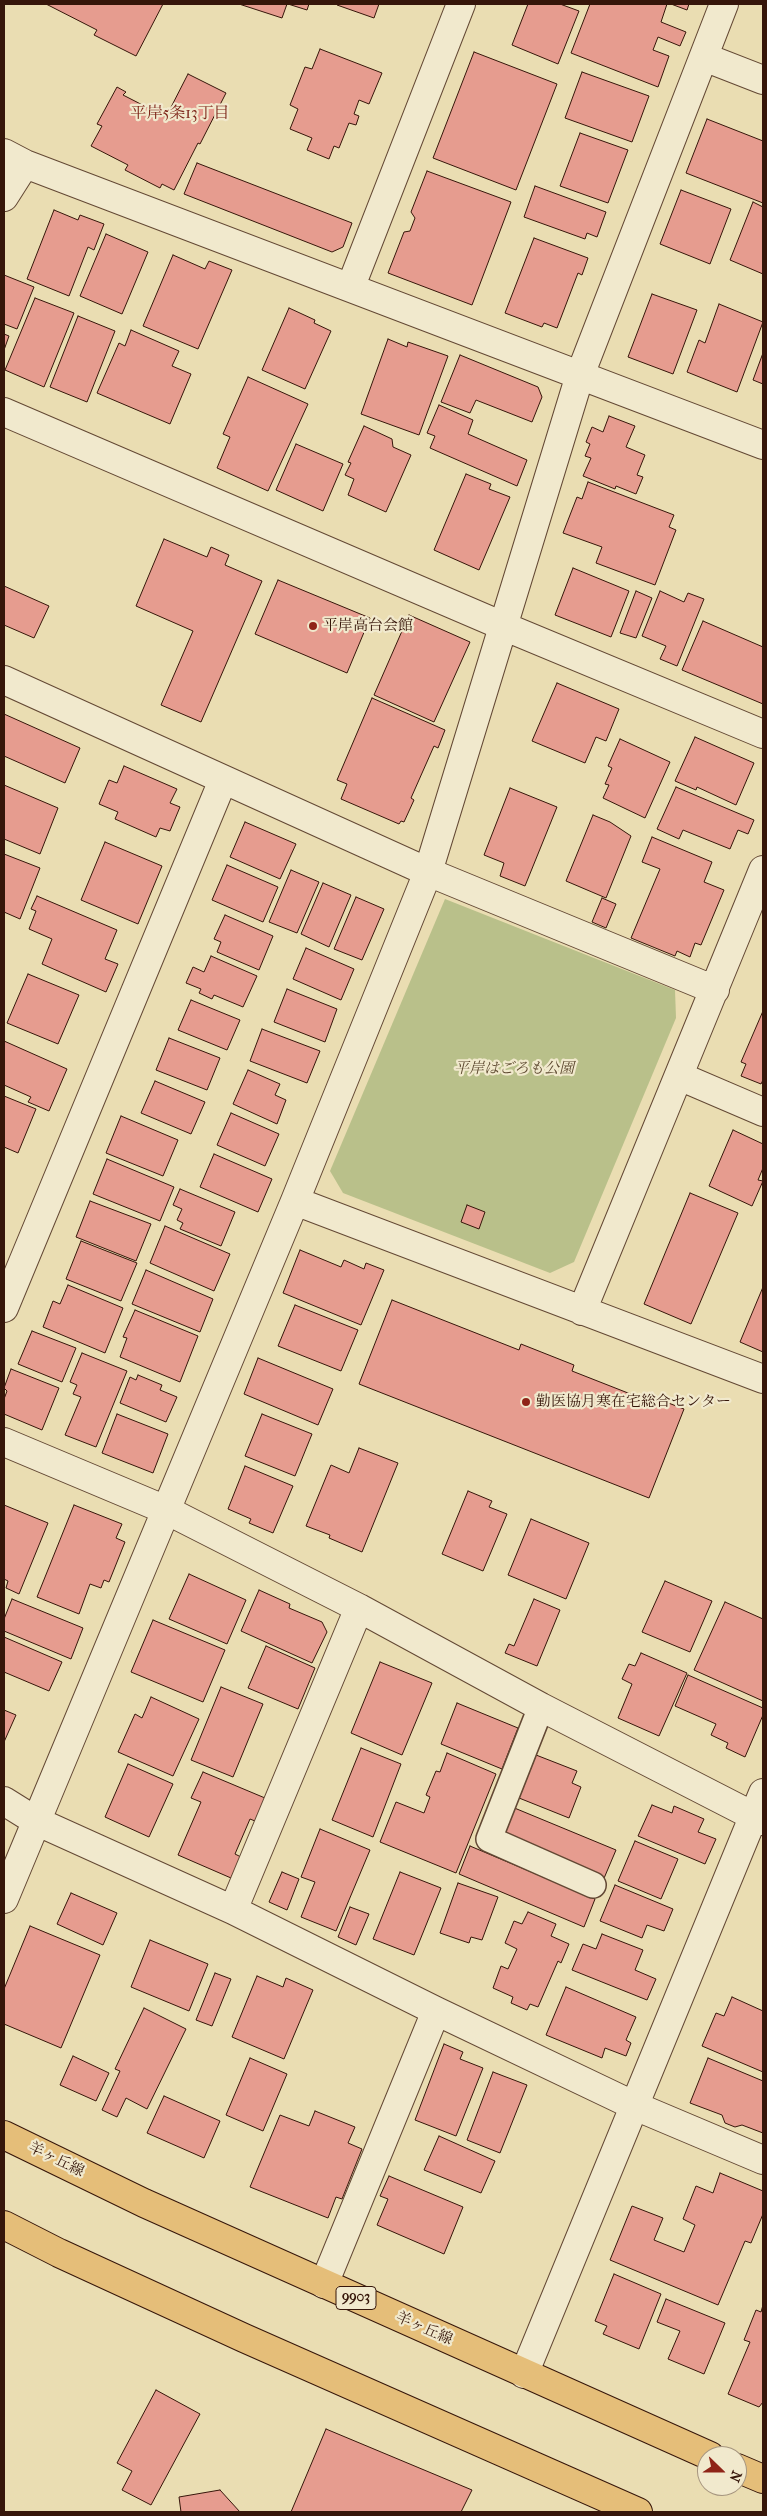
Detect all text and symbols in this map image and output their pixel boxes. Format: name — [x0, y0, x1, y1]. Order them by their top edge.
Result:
district label: 平岸5条13丁目 — [130, 104, 230, 124]
place label: 平岸高台会館 — [323, 617, 413, 635]
marker: 平岸高台会館 — [307, 620, 319, 632]
park label: 平岸はごろも公園 — [454, 1060, 574, 1078]
place label: 勤医協月寒在宅総合センター — [536, 1393, 731, 1411]
marker: 勤医協月寒在宅総合センター — [520, 1396, 532, 1408]
street label: 羊ヶ丘線 — [25, 2139, 87, 2181]
road number: 9903 — [336, 2286, 376, 2310]
street label: 羊ヶ丘線 — [393, 2309, 455, 2349]
north arrow — [697, 2446, 747, 2496]
text: N — [726, 2468, 745, 2485]

